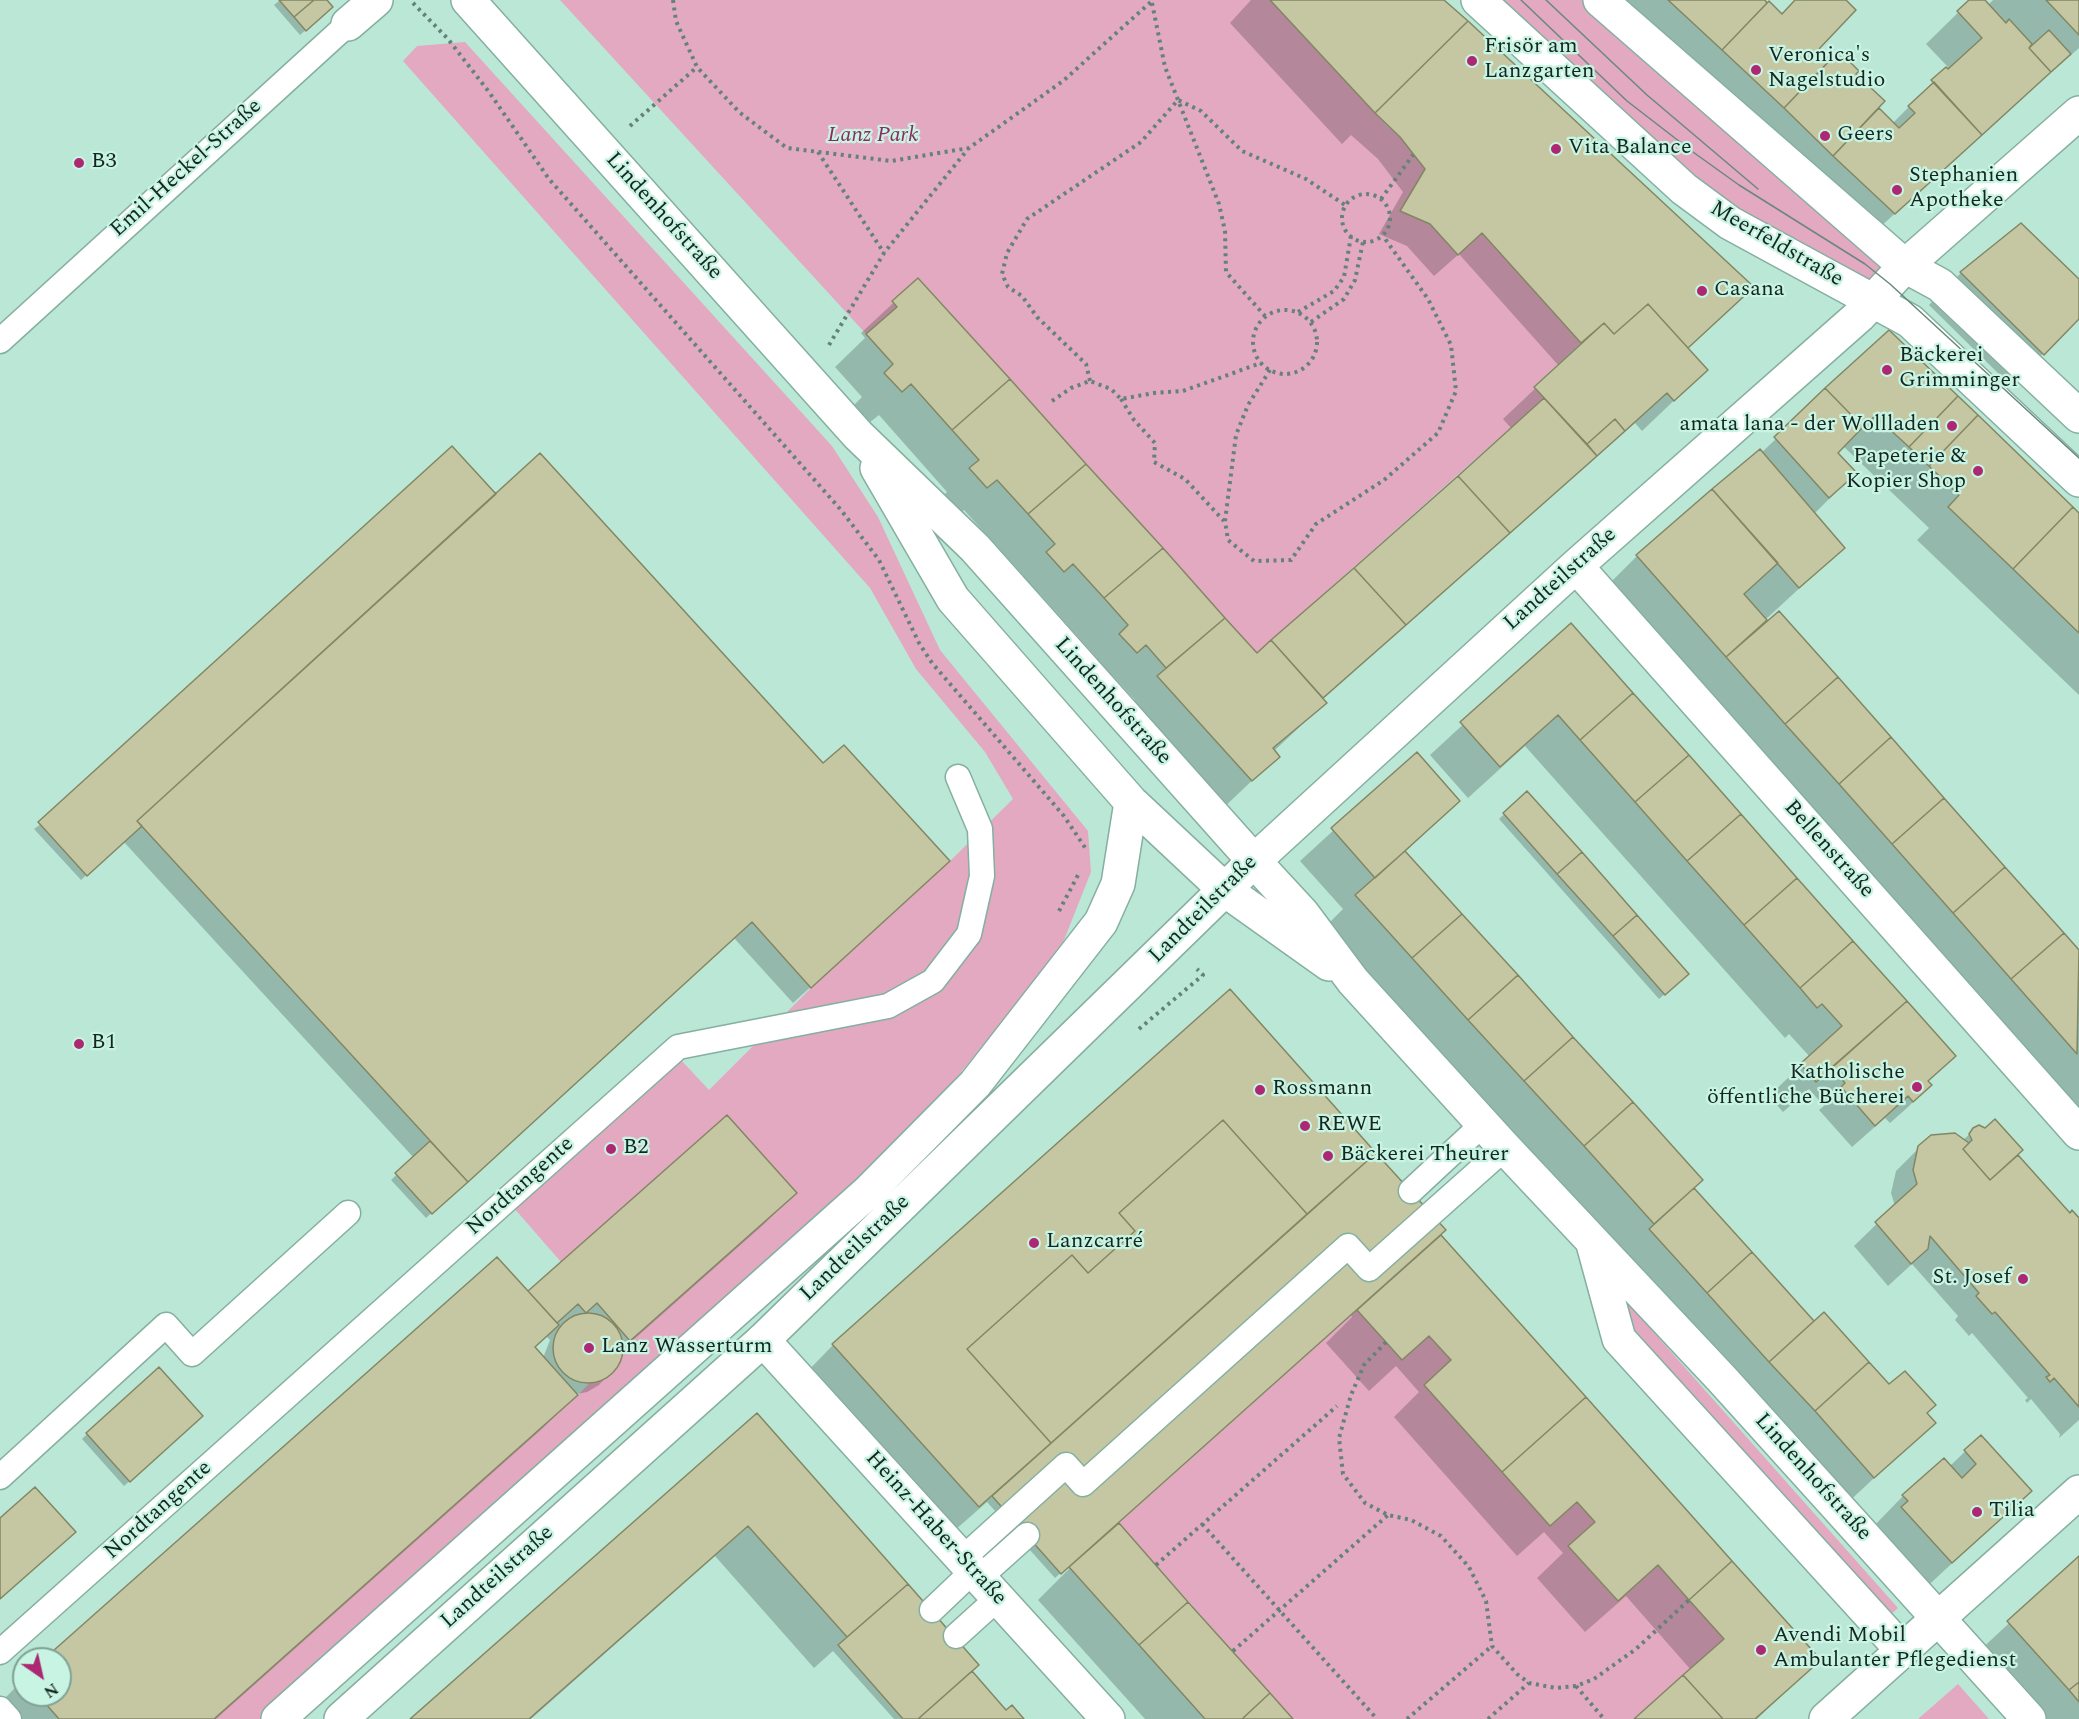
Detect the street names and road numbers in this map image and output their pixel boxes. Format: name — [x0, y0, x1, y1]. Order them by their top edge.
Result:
street label: Emil-Heckel-Straße — [106, 94, 268, 244]
street label: Lindenhofstraße — [599, 148, 727, 286]
street label: Meerfeldstraße — [1705, 196, 1847, 294]
street label: Landteilstraße — [1499, 523, 1623, 637]
street label: Lindenhofstraße — [1048, 633, 1176, 771]
street label: Bellenstraße — [1777, 796, 1879, 904]
street label: Landteilstraße — [1144, 850, 1264, 970]
street label: Nordtangente — [462, 1132, 580, 1242]
street label: Landteilstraße — [796, 1190, 916, 1308]
street label: Lindenhofstraße — [1748, 1409, 1876, 1547]
street label: Heinz-Haber-Straße — [859, 1446, 1011, 1612]
street label: Nordtangente — [100, 1456, 218, 1566]
street label: Landteilstraße — [436, 1521, 560, 1635]

